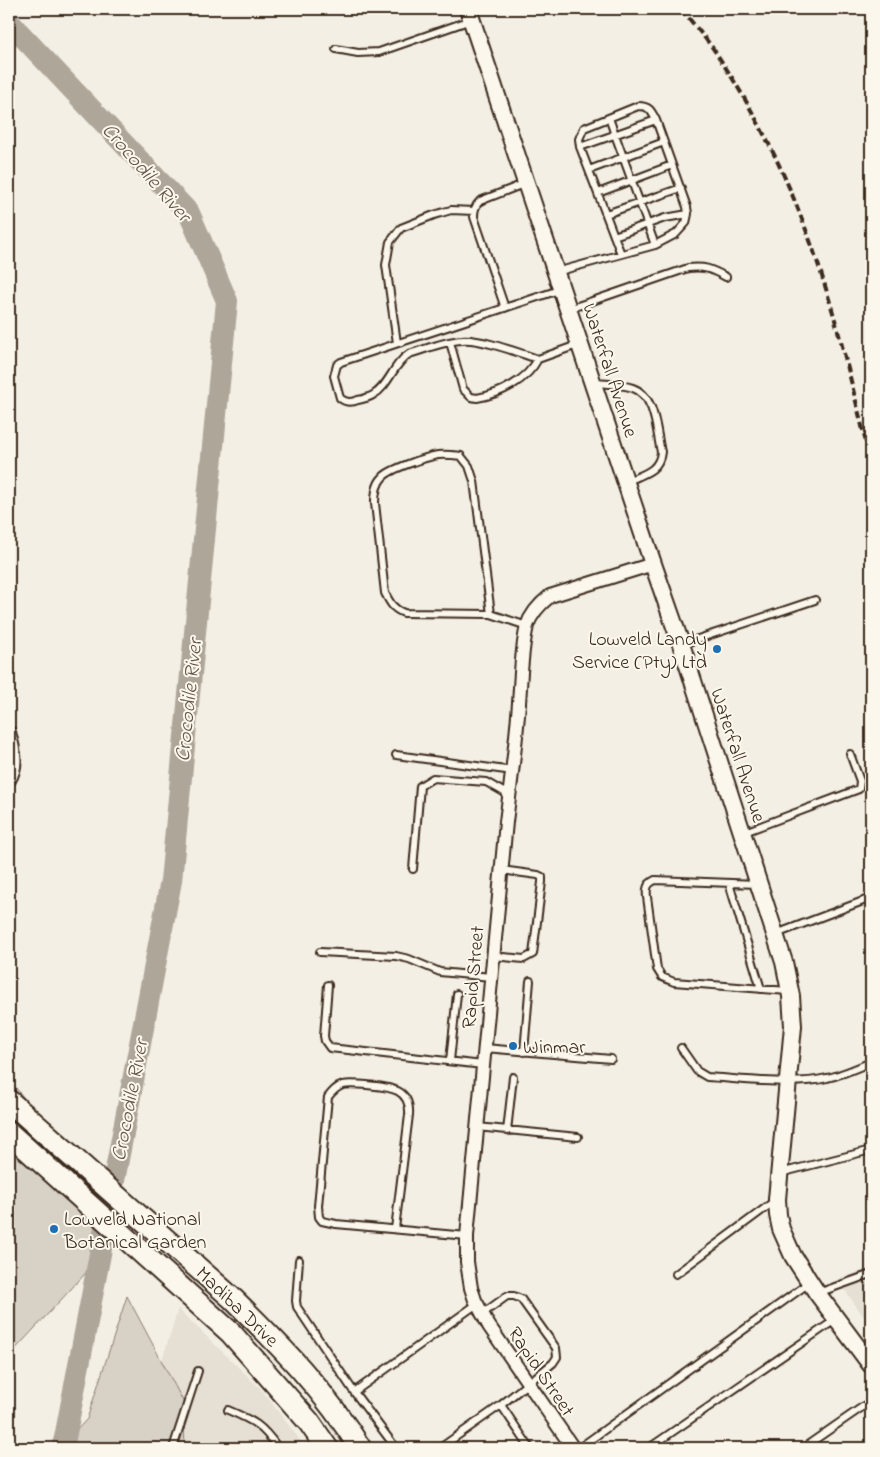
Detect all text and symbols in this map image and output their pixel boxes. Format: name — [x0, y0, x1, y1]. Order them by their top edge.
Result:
water label: Crocodile River — [94, 117, 199, 231]
street label: Waterfall Avenue — [573, 300, 644, 442]
place label: Lowveld Landy Service (Pty) Ltd — [572, 626, 707, 678]
water label: Crocodile River — [169, 635, 212, 763]
marker: Lowveld Landy Service (Pty) Ltd — [711, 643, 723, 655]
street label: Waterfall Avenue — [701, 685, 772, 827]
street label: Rapid Street — [456, 924, 493, 1030]
place label: Winmar — [523, 1034, 586, 1063]
water label: Crocodile River — [105, 1035, 158, 1164]
marker: Winmar — [507, 1040, 519, 1052]
place label: Lowveld National Botanical Garden — [63, 1206, 207, 1258]
marker: Lowveld National Botanical Garden — [48, 1223, 60, 1235]
street label: Madiba Drive — [188, 1261, 284, 1355]
street label: Rapid Street — [499, 1322, 581, 1423]

